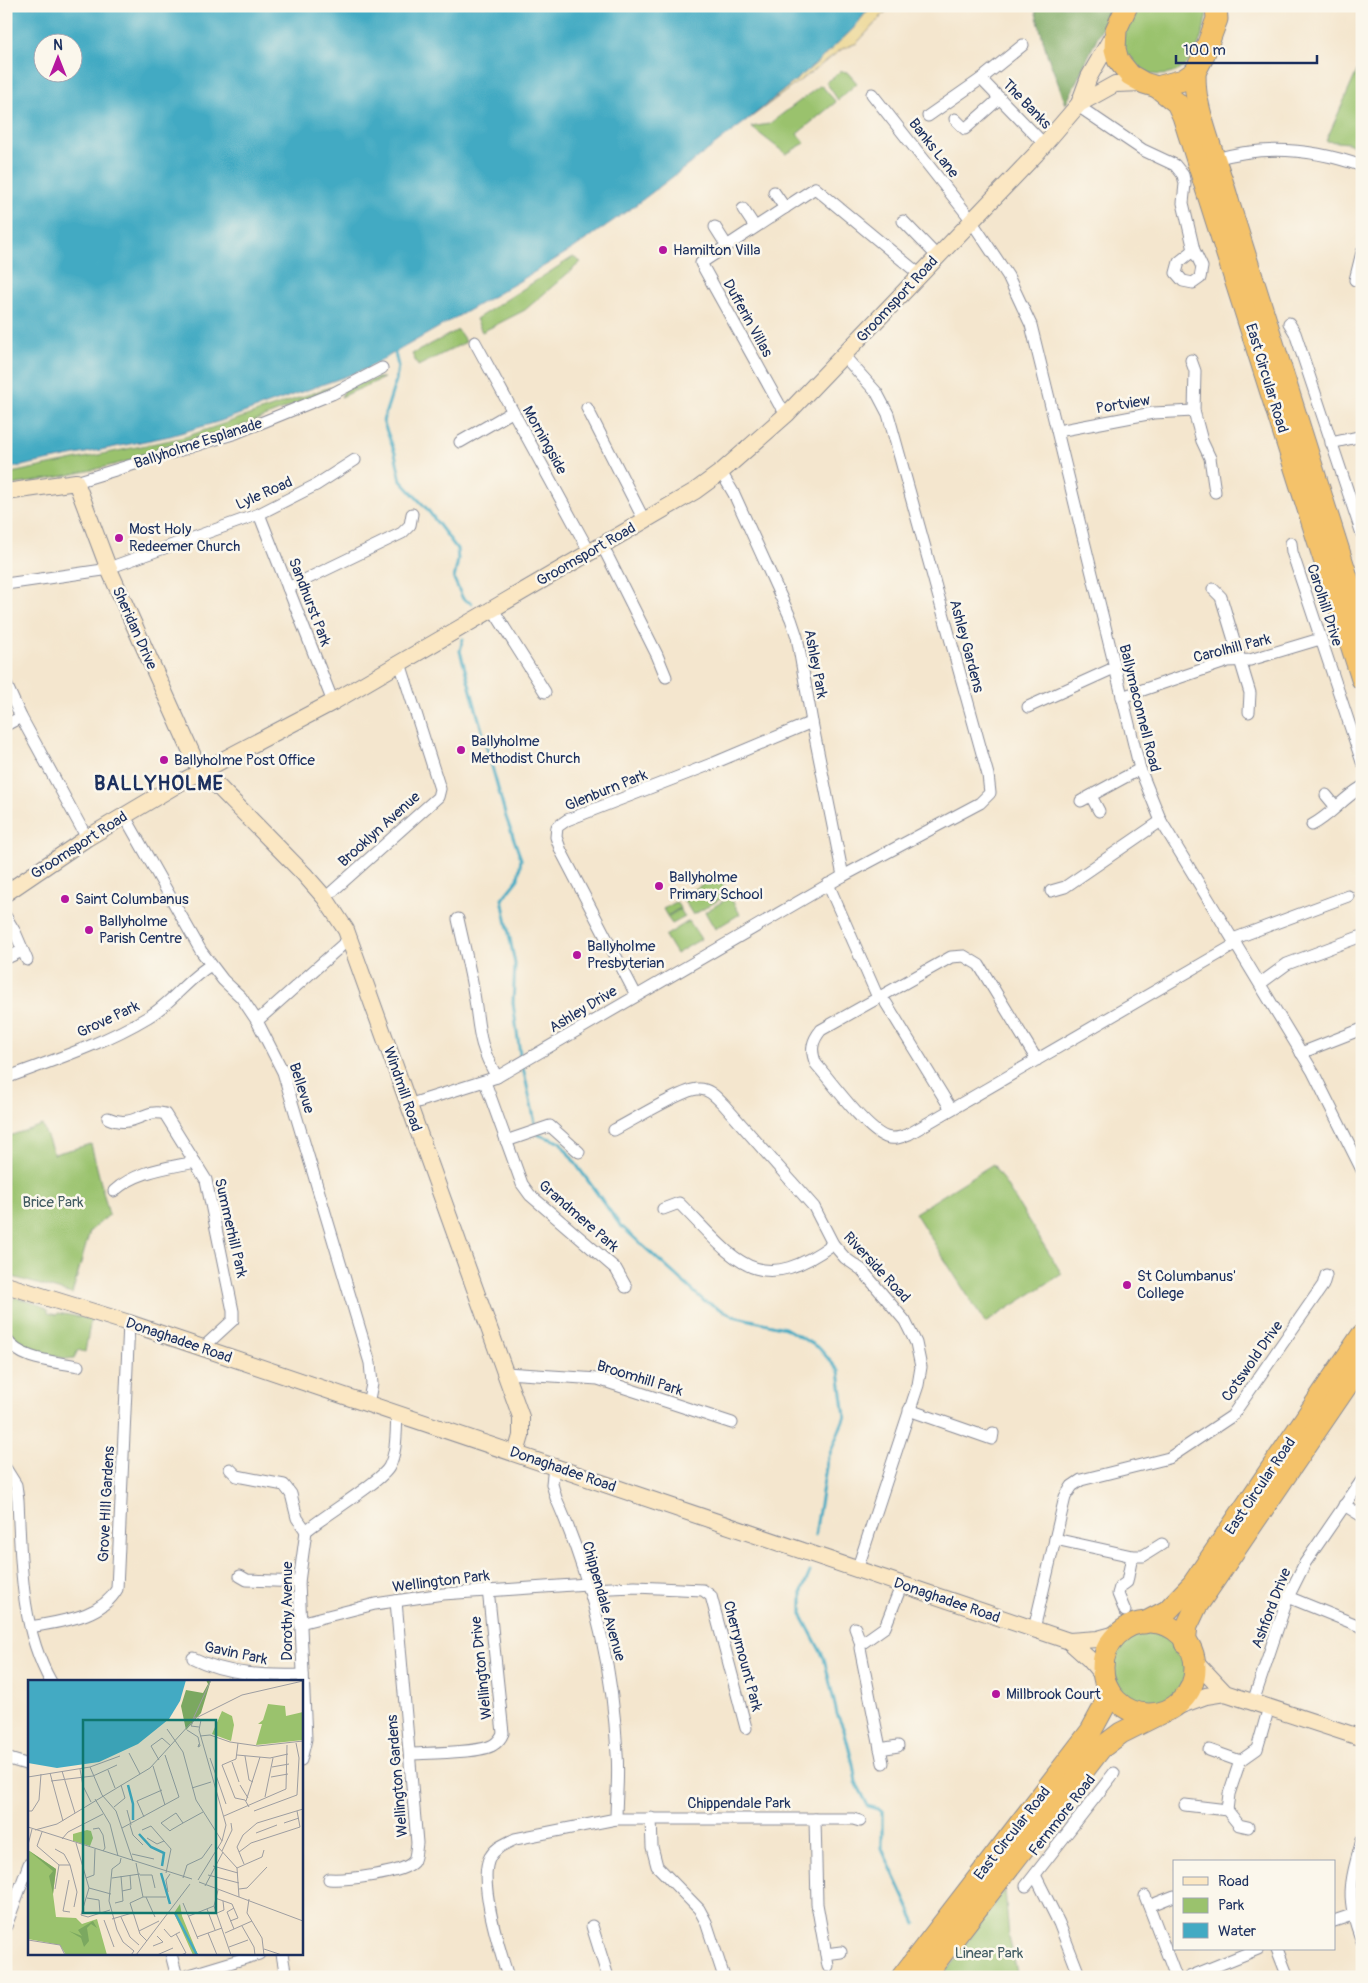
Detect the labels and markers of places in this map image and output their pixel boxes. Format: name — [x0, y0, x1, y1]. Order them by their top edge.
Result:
place label: Hamilton Villa — [673, 241, 761, 260]
marker: Hamilton Villa — [657, 244, 669, 256]
place label: Most Holy Redeemer Church — [129, 520, 240, 556]
marker: Most Holy Redeemer Church — [113, 532, 125, 544]
place label: Ballyholme Methodist Church — [471, 732, 580, 768]
marker: Ballyholme Methodist Church — [455, 744, 467, 756]
place label: Ballyholme Post Office — [174, 751, 316, 770]
marker: Ballyholme Post Office — [158, 754, 170, 766]
place label: Ballyholme Primary School — [669, 868, 763, 904]
marker: Ballyholme Primary School — [653, 880, 665, 892]
place label: Saint Columbanus — [75, 890, 189, 909]
marker: Saint Columbanus — [59, 893, 71, 905]
place label: Ballyholme Parish Centre — [99, 912, 182, 948]
marker: Ballyholme Parish Centre — [83, 924, 95, 936]
place label: Ballyholme Presbyterian — [587, 937, 664, 973]
marker: Ballyholme Presbyterian — [571, 949, 583, 961]
place label: St Columbanus' College — [1137, 1267, 1236, 1303]
marker: St Columbanus' College — [1121, 1279, 1133, 1291]
place label: Millbrook Court — [1006, 1685, 1102, 1704]
marker: Millbrook Court — [990, 1688, 1002, 1700]

